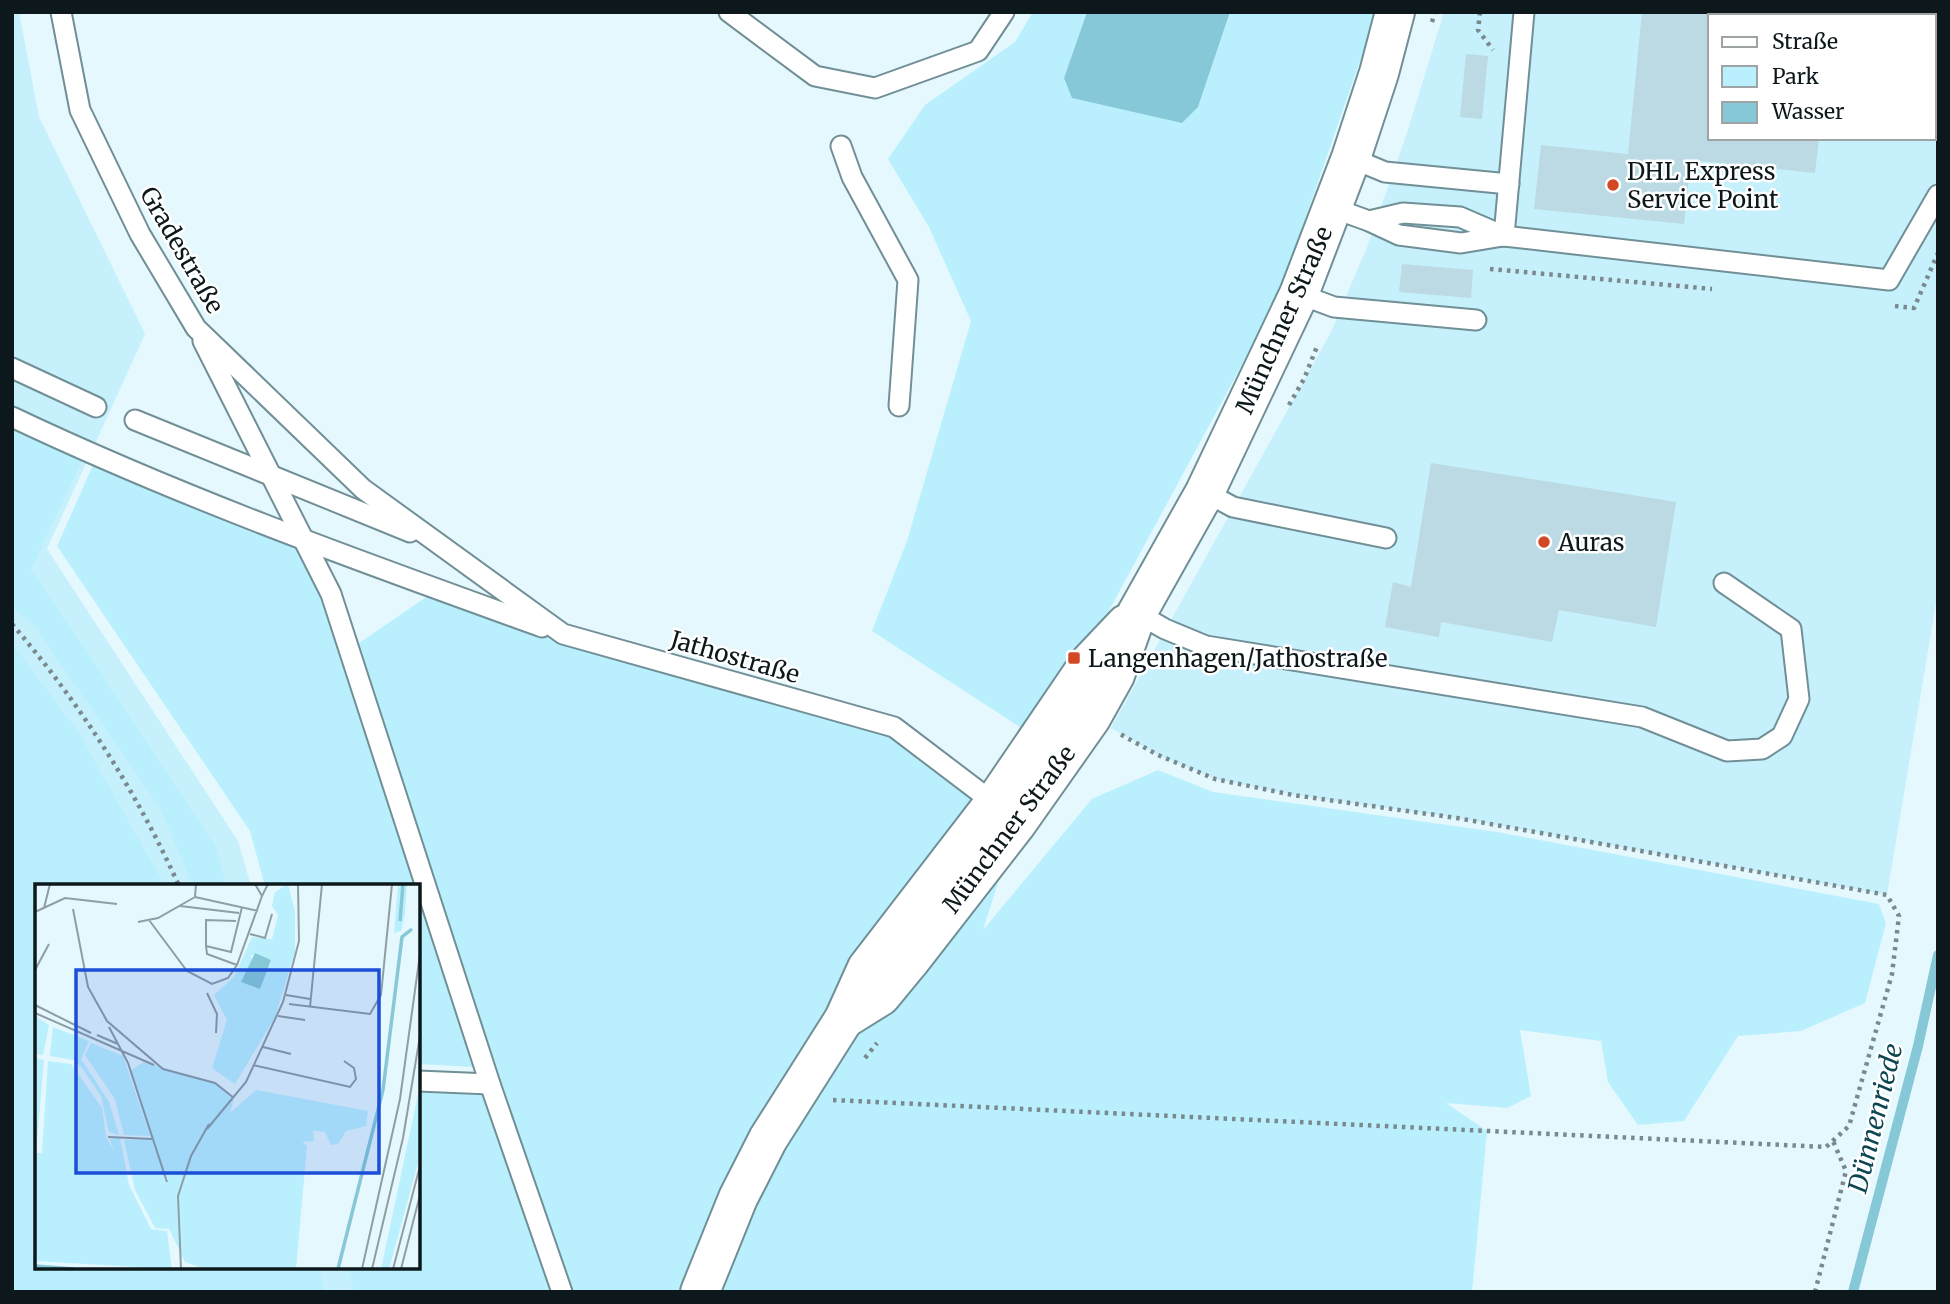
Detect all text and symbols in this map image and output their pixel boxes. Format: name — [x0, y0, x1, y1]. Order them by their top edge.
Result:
legend — [1708, 14, 1936, 140]
text: Straße — [1772, 28, 1838, 55]
text: Park — [1772, 63, 1819, 90]
text: Wasser — [1771, 98, 1844, 125]
place label: DHL Express Service Point — [1627, 156, 1779, 215]
marker: DHL Express Service Point — [1605, 177, 1621, 193]
street label: Gradestraße — [133, 181, 231, 319]
street label: Münchner Straße — [1229, 221, 1339, 419]
place label: Auras — [1557, 527, 1625, 558]
marker: Auras — [1536, 534, 1552, 550]
street label: Jathostraße — [666, 623, 803, 690]
place label: Langenhagen/Jathostraße — [1088, 643, 1388, 674]
marker: Langenhagen/Jathostraße — [1066, 650, 1082, 666]
street label: Münchner Straße — [936, 739, 1082, 919]
inset map — [35, 884, 420, 1269]
water label: Dünnenriede — [1840, 1040, 1909, 1197]

